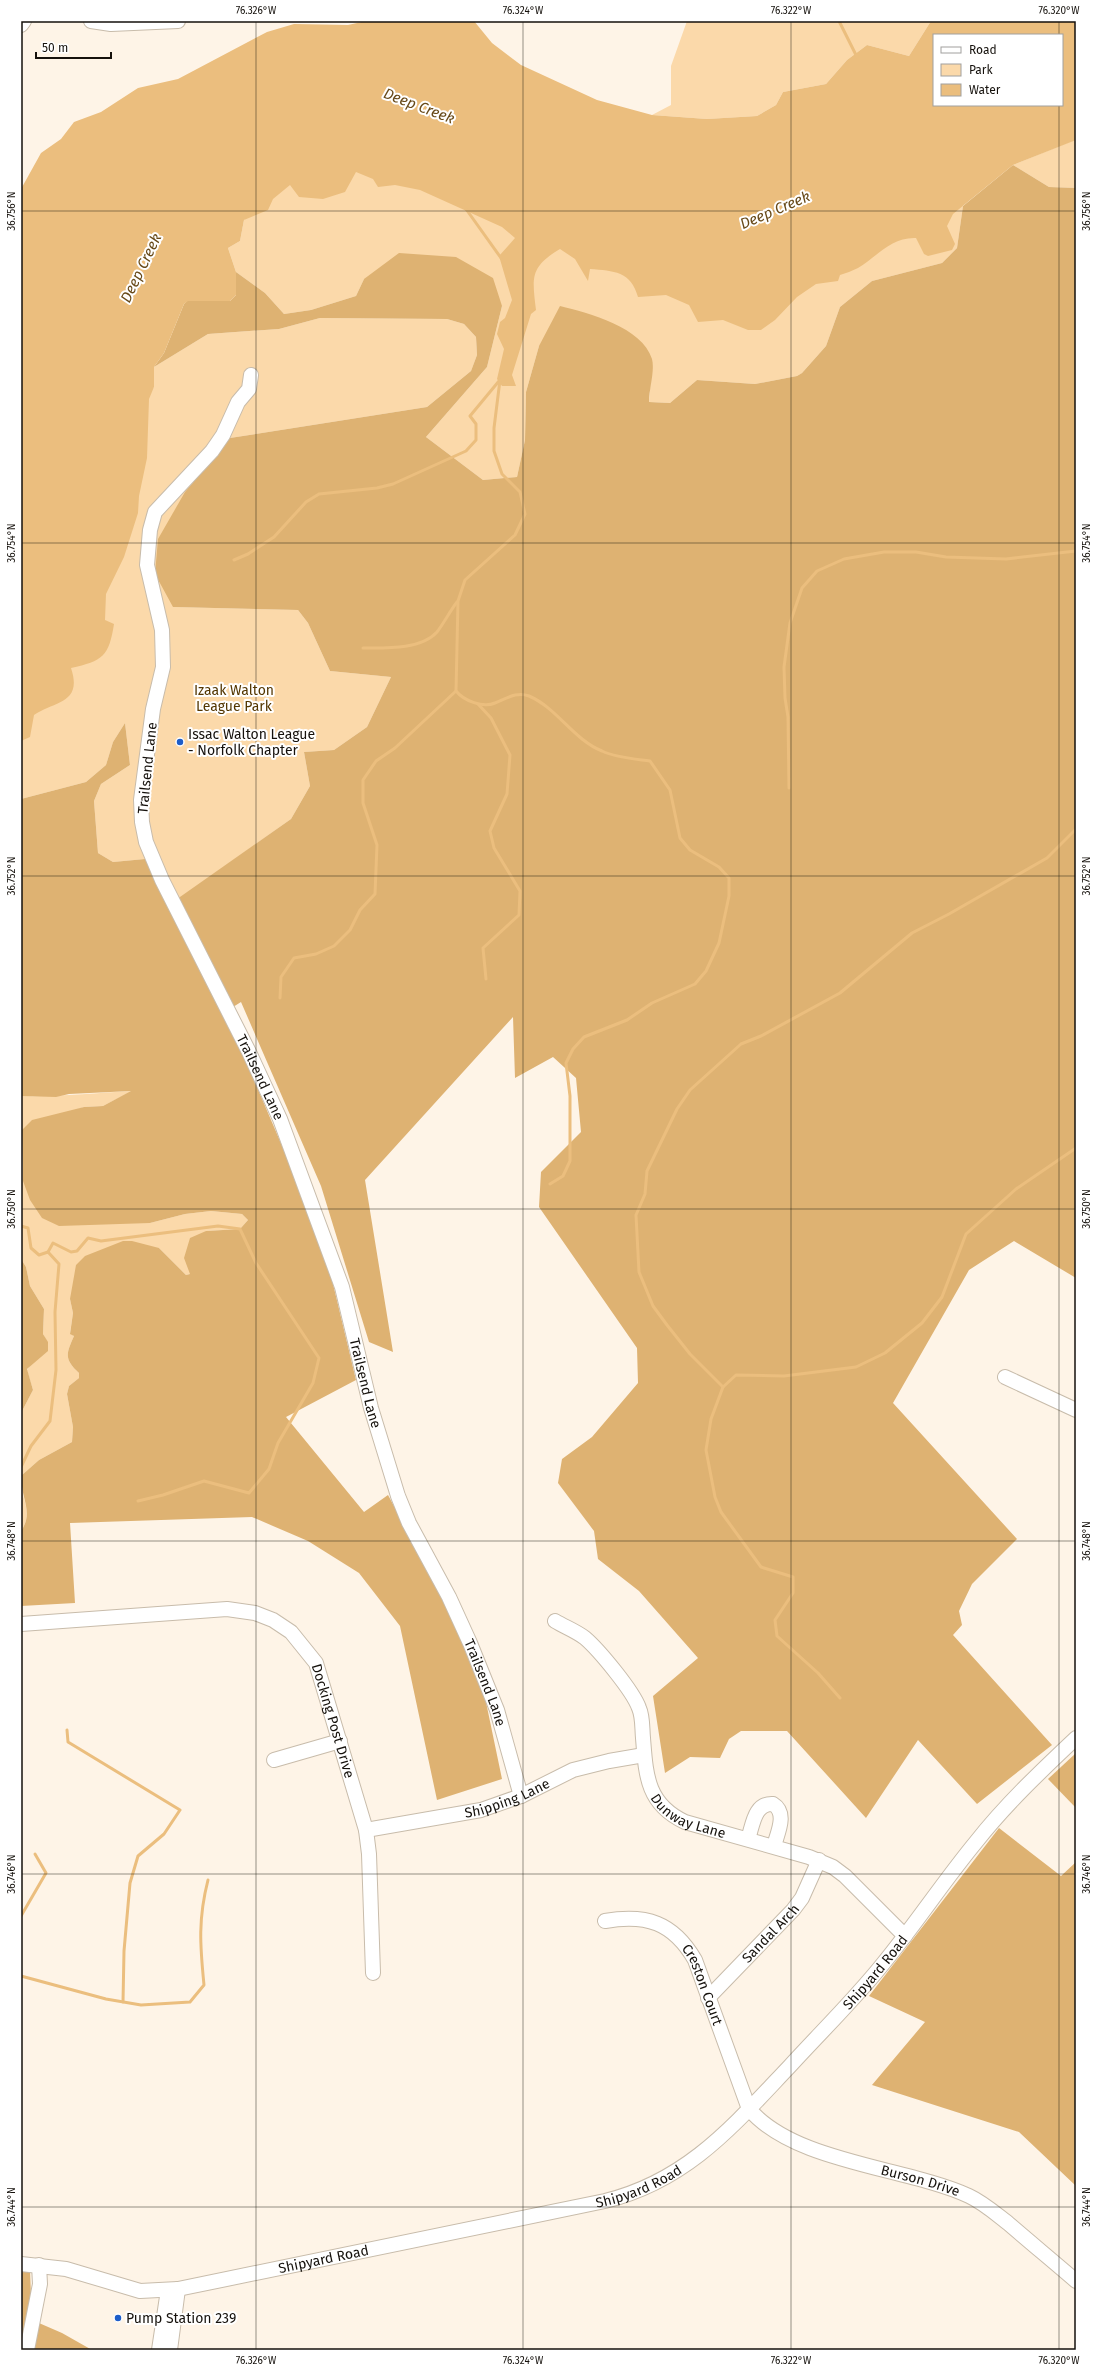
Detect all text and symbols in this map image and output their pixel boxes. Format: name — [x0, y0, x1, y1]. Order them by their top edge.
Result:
text: 76.326°W — [236, 5, 277, 17]
text: 76.324°W — [503, 5, 544, 17]
text: 76.322°W — [771, 5, 812, 17]
text: 76.320°W — [1039, 5, 1080, 17]
scale bar — [36, 34, 111, 60]
legend — [933, 34, 1063, 106]
text: 50 m — [42, 41, 68, 55]
text: Road — [969, 43, 997, 57]
text: Park — [969, 63, 993, 77]
text: Water — [969, 83, 1001, 97]
water label: Deep Creek — [381, 84, 457, 128]
water label: Deep Creek — [737, 187, 813, 233]
text: 36.756°N — [6, 191, 18, 231]
text: 36.756°N — [1081, 191, 1093, 231]
water label: Deep Creek — [117, 231, 165, 305]
text: 36.754°N — [6, 523, 18, 563]
text: 36.754°N — [1081, 523, 1093, 563]
park label: Izaak Walton League Park — [194, 682, 274, 715]
street label: Trailsend Lane — [134, 721, 161, 815]
place label: Issac Walton League - Norfolk Chapter — [188, 726, 315, 759]
marker: Issac Walton League - Norfolk Chapter — [175, 737, 185, 747]
text: 36.752°N — [6, 857, 18, 895]
text: 36.752°N — [1081, 857, 1093, 895]
street label: Trailsend Lane — [233, 1032, 287, 1123]
text: 36.750°N — [6, 1189, 18, 1229]
text: 36.750°N — [1081, 1189, 1093, 1229]
street label: Trailsend Lane — [346, 1336, 385, 1430]
text: 36.748°N — [6, 1521, 18, 1561]
text: 36.748°N — [1081, 1521, 1093, 1561]
street label: Trailsend Lane — [460, 1636, 509, 1728]
street label: Docking Post Drive — [308, 1662, 358, 1780]
street label: Shipping Lane — [463, 1775, 553, 1822]
street label: Dunway Lane — [647, 1791, 728, 1842]
text: 36.746°N — [6, 1854, 18, 1894]
text: 36.746°N — [1081, 1854, 1093, 1894]
street label: Sandal Arch — [739, 1901, 803, 1967]
street label: Shipyard Road — [839, 1932, 911, 2013]
street label: Creston Court — [678, 1941, 726, 2029]
street label: Shipyard Road — [594, 2161, 685, 2212]
street label: Burson Drive — [879, 2162, 962, 2200]
text: 36.744°N — [6, 2187, 18, 2227]
text: 36.744°N — [1081, 2187, 1093, 2227]
street label: Shipyard Road — [277, 2242, 370, 2277]
place label: Pump Station 239 — [126, 2310, 236, 2327]
marker: Pump Station 239 — [113, 2313, 123, 2323]
text: 76.326°W — [236, 2355, 277, 2367]
text: 76.324°W — [503, 2355, 544, 2367]
text: 76.322°W — [771, 2355, 812, 2367]
text: 76.320°W — [1039, 2355, 1080, 2367]

